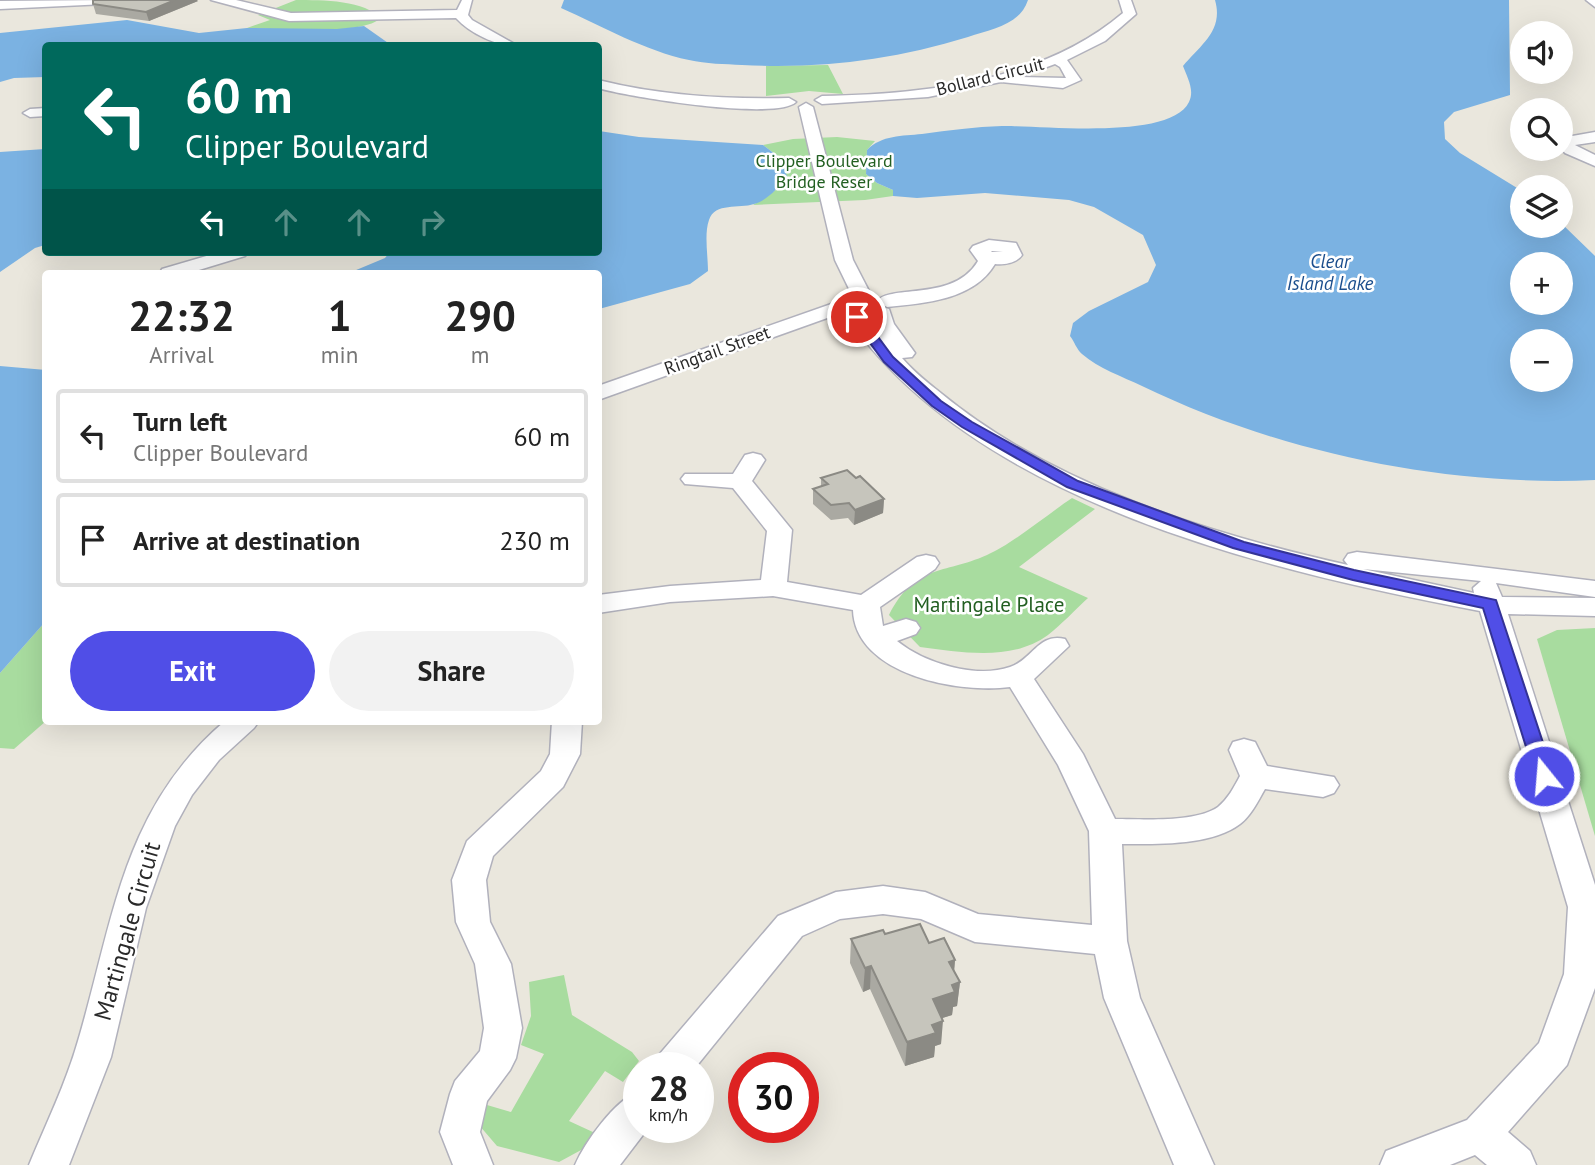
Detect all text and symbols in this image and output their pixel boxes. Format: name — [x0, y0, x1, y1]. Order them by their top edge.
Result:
map controls — [1510, 21, 1573, 392]
button: sound — [1510, 21, 1573, 84]
street label: Bollard Circuit — [934, 52, 1046, 100]
text: 60 m — [185, 63, 292, 127]
icon: left — [70, 70, 161, 161]
button: search — [1510, 98, 1573, 161]
text: Clipper Boulevard — [185, 125, 429, 167]
park label: Clipper Boulevard Bridge Reser — [755, 149, 893, 193]
button: layers — [1510, 175, 1573, 238]
icon: left — [194, 203, 232, 241]
icon: ahead — [267, 203, 305, 241]
icon: ahead — [340, 203, 378, 241]
icon: right — [413, 203, 451, 241]
water label: Clear Island Lake — [1287, 249, 1374, 295]
button: + — [1510, 252, 1573, 315]
pin — [827, 287, 887, 347]
text: 22:32 — [128, 288, 235, 343]
text: 1 — [328, 288, 351, 343]
text: 290 — [444, 288, 516, 343]
icon: arrive — [838, 298, 876, 336]
street label: Ringtail Street — [661, 320, 773, 380]
button: − — [1510, 329, 1573, 392]
text: Arrival — [149, 340, 214, 369]
text: min — [321, 340, 358, 369]
text: m — [471, 340, 489, 369]
text: Turn left — [133, 405, 227, 438]
icon: left — [74, 417, 112, 455]
text: 60 m — [514, 420, 570, 453]
text: Clipper Boulevard — [133, 438, 308, 467]
icon: arrive — [74, 521, 112, 559]
text: Arrive at destination — [133, 524, 360, 557]
text: 230 m — [499, 524, 570, 557]
park label: Martingale Place — [913, 591, 1065, 618]
button: Exit — [70, 631, 315, 711]
button: Share — [329, 631, 574, 711]
position arrow — [1507, 739, 1581, 813]
street label: Martingale Circuit — [87, 838, 167, 1024]
speed limit sign: 30 — [728, 1052, 819, 1143]
text: 28 — [649, 1065, 688, 1111]
text: km/h — [649, 1103, 688, 1126]

